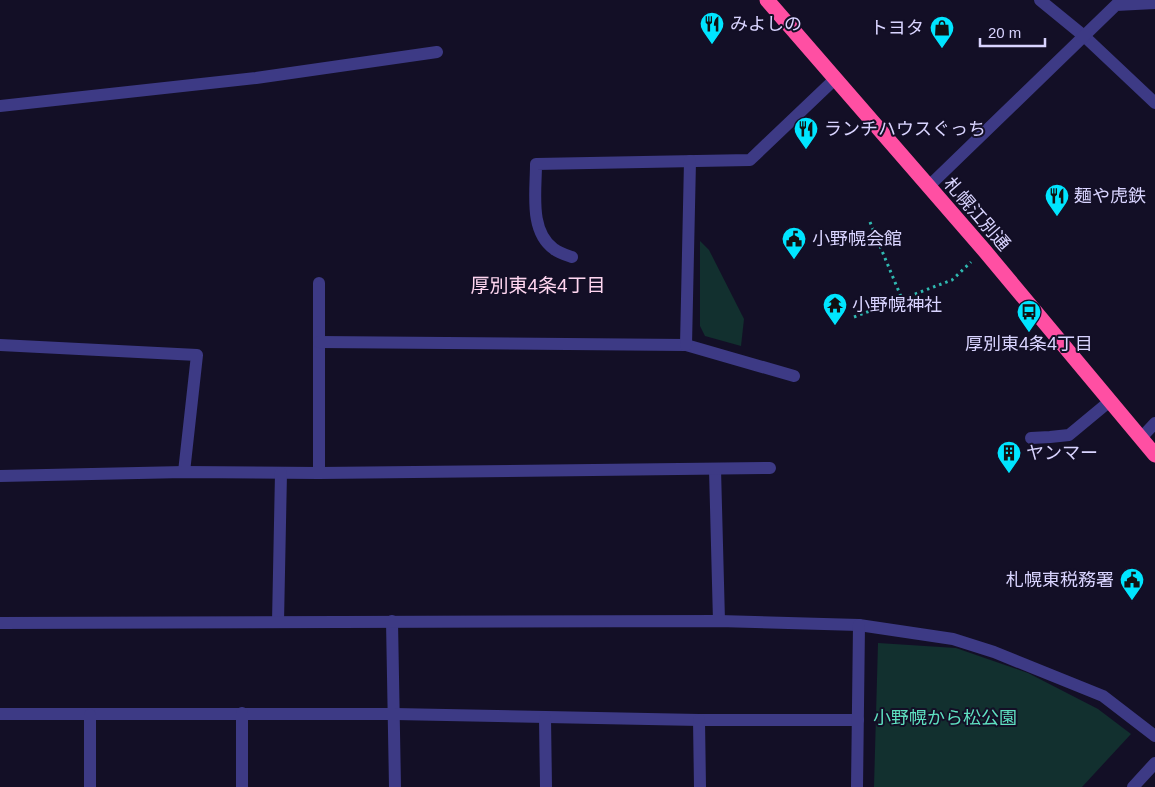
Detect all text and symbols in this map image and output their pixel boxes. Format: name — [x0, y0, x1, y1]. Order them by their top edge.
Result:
restaurant icon: みよしの — [699, 11, 725, 45]
place label: みよしの — [730, 14, 802, 34]
shop icon: トヨタ — [929, 15, 955, 49]
scale bar — [980, 15, 1045, 47]
place label: トヨタ — [870, 18, 924, 38]
text: 20 m — [988, 24, 1021, 41]
restaurant icon: ランチハウスぐっち — [793, 116, 819, 150]
place label: ランチハウスぐっち — [824, 119, 986, 139]
street label: 札幌江別通 — [940, 173, 1014, 255]
restaurant icon: 麺や虎鉄 — [1044, 183, 1070, 217]
place label: 麺や虎鉄 — [1074, 186, 1146, 206]
public building icon: 小野幌会館 — [781, 226, 807, 260]
place label: 小野幌会館 — [812, 229, 902, 249]
district label: 厚別東4条4丁目 — [470, 275, 606, 296]
temple icon: 小野幌神社 — [822, 292, 848, 326]
place label: 小野幌神社 — [852, 295, 942, 315]
bus stop icon: 厚別東4条4丁目 — [1016, 299, 1042, 333]
place label: 厚別東4条4丁目 — [965, 334, 1093, 354]
building icon: ヤンマー — [996, 440, 1022, 474]
place label: ヤンマー — [1026, 443, 1098, 463]
public building icon: 札幌東税務署 — [1119, 567, 1145, 601]
place label: 札幌東税務署 — [1006, 570, 1114, 590]
park label: 小野幌から松公園 — [873, 708, 1017, 728]

